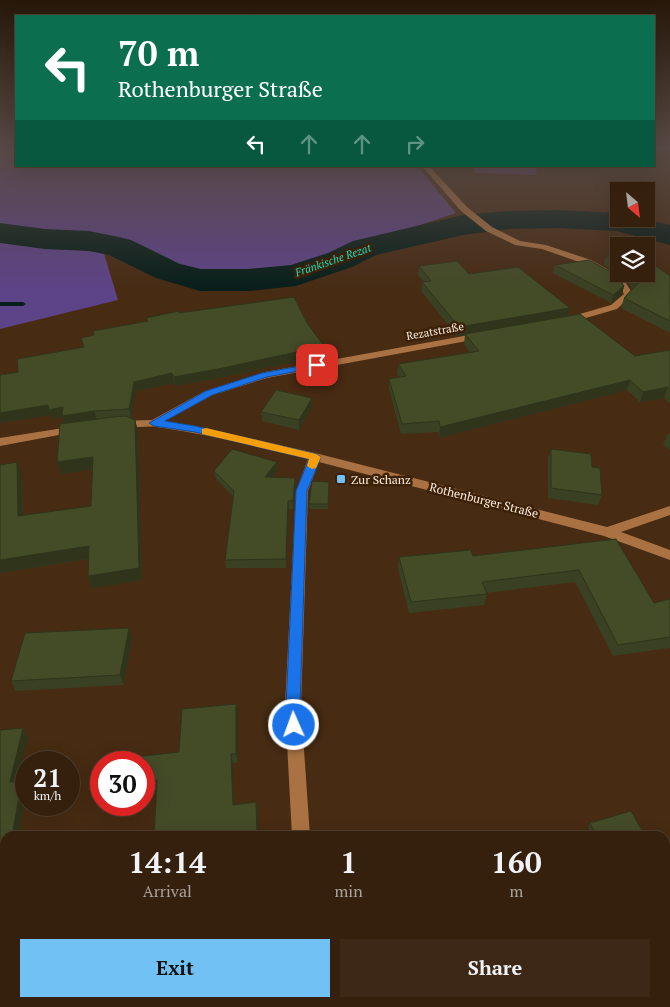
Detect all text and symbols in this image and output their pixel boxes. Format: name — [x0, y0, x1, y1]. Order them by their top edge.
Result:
text: 70 m — [118, 30, 199, 76]
icon: left — [35, 35, 100, 100]
text: Rothenburger Straße — [118, 74, 323, 103]
icon: left — [242, 130, 270, 158]
icon: ahead — [295, 130, 323, 158]
icon: ahead — [348, 130, 376, 158]
icon: right — [401, 130, 429, 158]
north arrow — [610, 182, 655, 228]
map controls — [610, 182, 655, 282]
button: layers — [610, 237, 655, 282]
water label: Fränkische Rezat — [292, 240, 373, 280]
street label: Rezatstraße — [405, 319, 465, 343]
pin — [296, 344, 338, 386]
icon: arrive — [303, 351, 331, 379]
place label: Zur Schanz — [351, 472, 411, 487]
marker: Zur Schanz — [335, 473, 347, 485]
street label: Rothenburger Straße — [428, 479, 540, 521]
position arrow — [267, 698, 319, 750]
speed limit sign: 30 — [90, 751, 155, 816]
text: 21 — [33, 761, 62, 794]
text: km/h — [34, 788, 61, 803]
text: 14:14 — [128, 842, 206, 882]
text: 1 — [340, 842, 357, 882]
text: 160 — [491, 842, 542, 882]
text: Arrival — [143, 880, 192, 902]
text: min — [335, 880, 363, 902]
text: m — [509, 880, 523, 902]
button: Exit — [20, 939, 330, 997]
button: Share — [340, 939, 650, 997]

